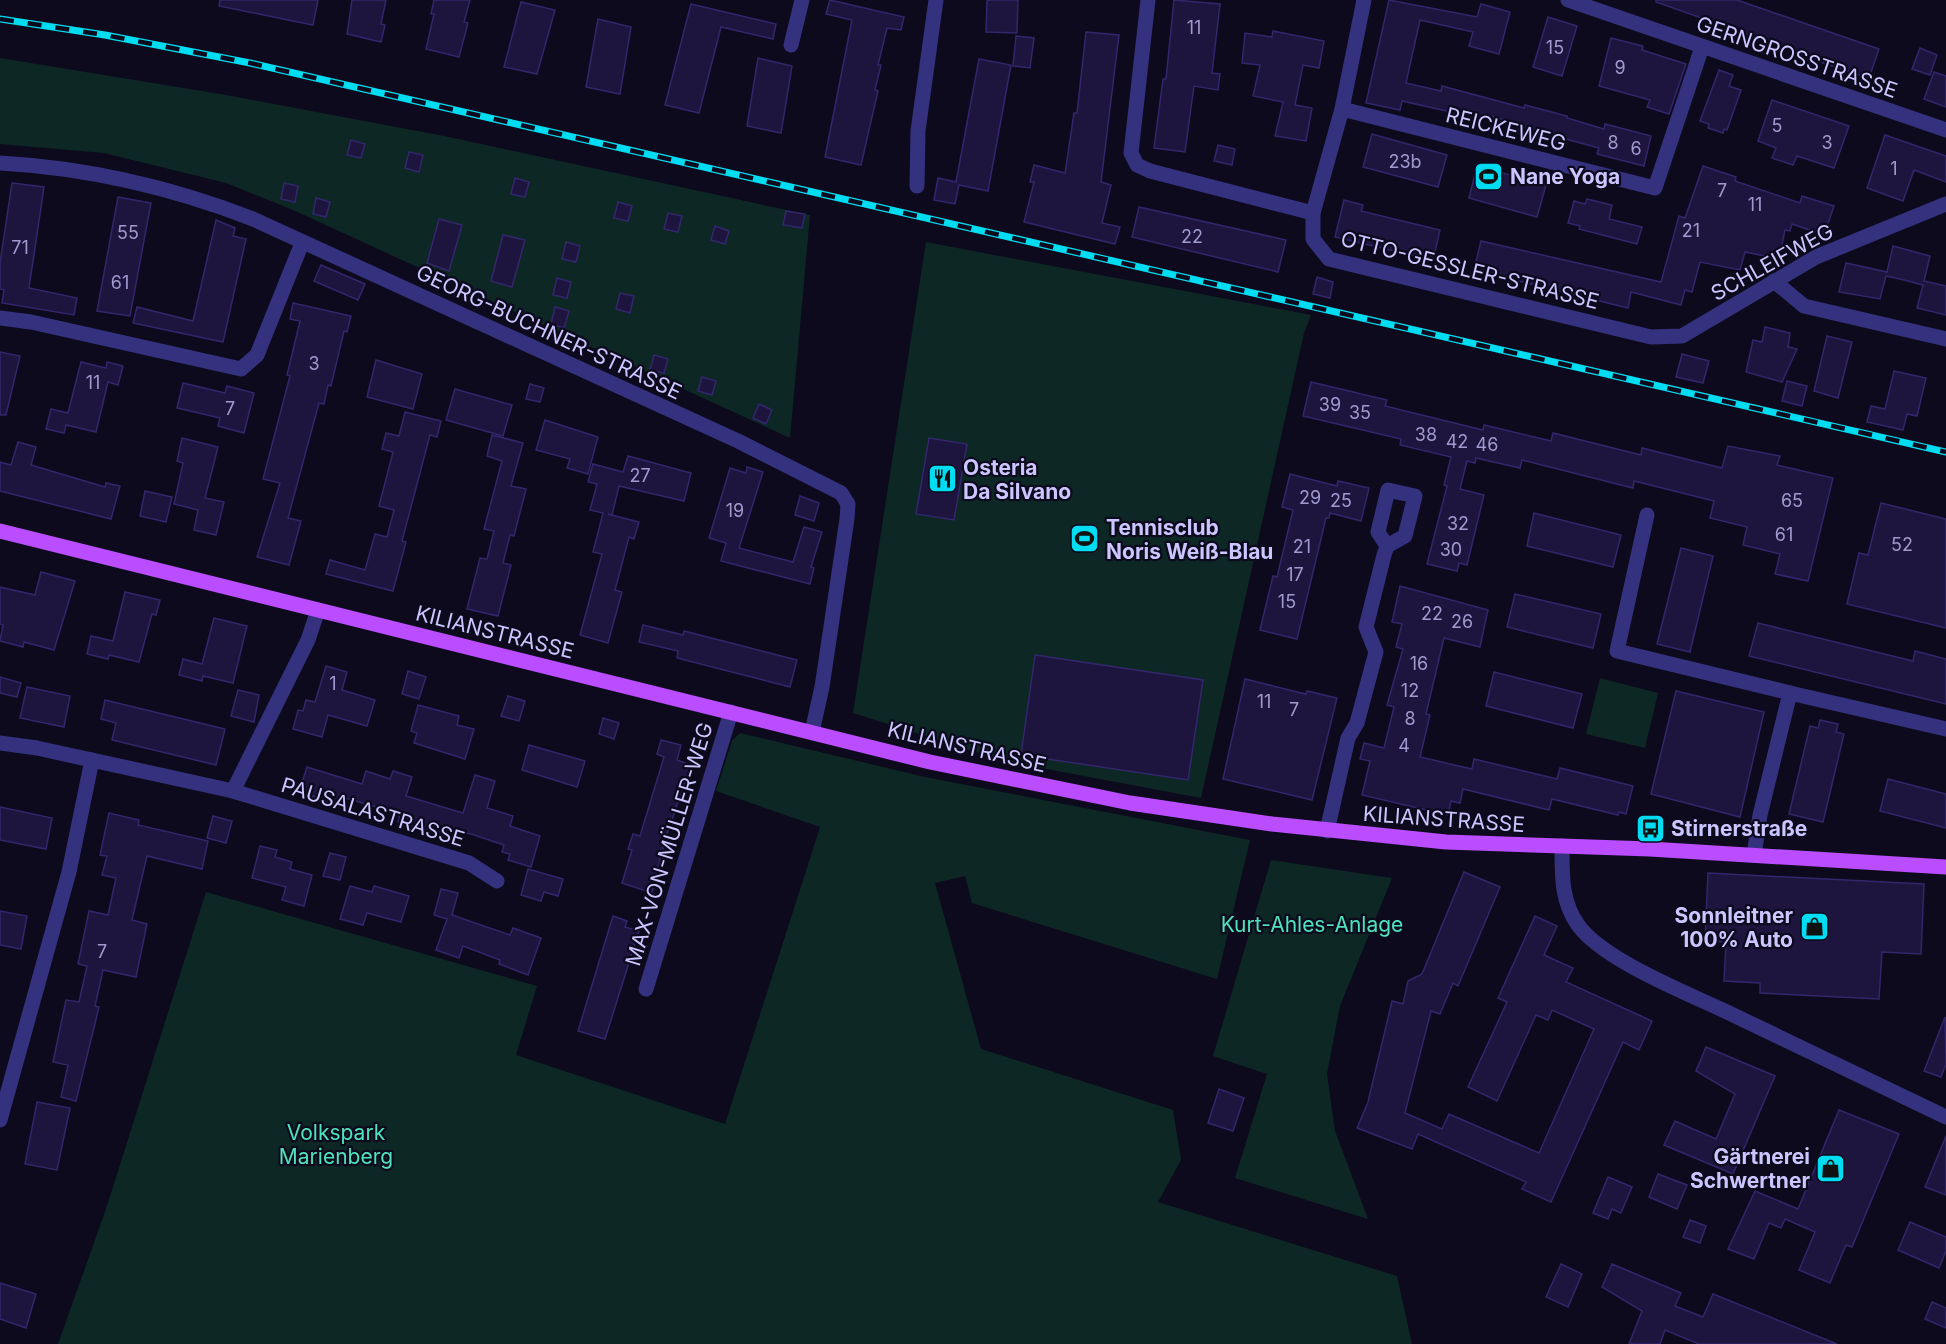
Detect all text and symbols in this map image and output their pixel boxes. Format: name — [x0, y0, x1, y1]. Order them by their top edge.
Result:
street label: GERNGROSSTRASSE — [1693, 11, 1901, 103]
house number: 11 — [1187, 17, 1201, 38]
house number: 15 — [1546, 37, 1564, 58]
house number: 9 — [1614, 57, 1626, 78]
street label: REICKEWEG — [1443, 102, 1569, 156]
house number: 5 — [1772, 115, 1782, 136]
house number: 8 — [1607, 132, 1619, 153]
house number: 3 — [1821, 132, 1833, 153]
house number: 6 — [1630, 138, 1642, 159]
house number: 23b — [1388, 151, 1422, 172]
house number: 1 — [1890, 158, 1898, 179]
sports icon: Nane Yoga — [1473, 160, 1505, 192]
place label: Nane Yoga — [1510, 164, 1620, 189]
house number: 7 — [1717, 180, 1727, 201]
house number: 11 — [1748, 194, 1762, 215]
street label: SCHLEIFWEG — [1706, 218, 1838, 306]
house number: 21 — [1682, 220, 1700, 241]
house number: 55 — [117, 222, 139, 243]
house number: 22 — [1181, 226, 1203, 247]
street label: OTTO-GESSLER-STRASSE — [1338, 226, 1602, 314]
house number: 71 — [11, 237, 29, 258]
street label: GEORG-BUCHNER-STRASSE — [412, 259, 686, 405]
house number: 61 — [111, 272, 129, 293]
house number: 3 — [308, 353, 320, 374]
house number: 11 — [86, 372, 100, 393]
house number: 39 — [1319, 394, 1341, 415]
house number: 7 — [225, 398, 235, 419]
house number: 35 — [1349, 402, 1371, 423]
house number: 38 — [1415, 424, 1437, 445]
house number: 42 — [1446, 431, 1468, 452]
house number: 46 — [1476, 434, 1498, 455]
place label: Osteria Da Silvano — [963, 455, 1071, 504]
restaurant icon: Osteria Da Silvano — [926, 463, 958, 495]
house number: 27 — [629, 465, 651, 486]
house number: 29 — [1299, 487, 1321, 508]
house number: 25 — [1330, 490, 1352, 511]
house number: 65 — [1781, 490, 1803, 511]
house number: 19 — [726, 500, 744, 521]
house number: 32 — [1447, 513, 1469, 534]
place label: Tennisclub Noris Weiß-Blau — [1106, 515, 1273, 564]
sports icon: Tennisclub Noris Weiß-Blau — [1069, 523, 1101, 555]
house number: 61 — [1775, 524, 1793, 545]
house number: 52 — [1891, 534, 1913, 555]
house number: 21 — [1293, 536, 1311, 557]
house number: 30 — [1440, 539, 1462, 560]
house number: 17 — [1286, 564, 1304, 585]
house number: 15 — [1278, 591, 1296, 612]
street label: KILIANSTRASSE — [413, 600, 577, 664]
house number: 22 — [1421, 603, 1443, 624]
house number: 26 — [1451, 611, 1473, 632]
house number: 16 — [1410, 653, 1428, 674]
house number: 1 — [329, 673, 337, 694]
house number: 12 — [1401, 680, 1419, 701]
house number: 11 — [1257, 691, 1271, 712]
house number: 7 — [1289, 699, 1299, 720]
house number: 8 — [1404, 708, 1416, 729]
street label: KILIANSTRASSE — [885, 717, 1049, 777]
street label: MAX-VON-MÜLLER-WEG — [619, 719, 718, 969]
house number: 4 — [1398, 735, 1410, 756]
street label: PAUSALASTRASSE — [278, 772, 468, 852]
street label: KILIANSTRASSE — [1362, 801, 1526, 837]
bus stop icon: Stirnerstraße — [1634, 812, 1666, 844]
place label: Stirnerstraße — [1671, 816, 1807, 841]
place label: Sonnleitner 100% Auto — [1675, 903, 1793, 952]
shop icon: Sonnleitner 100% Auto — [1798, 911, 1830, 943]
park label: Kurt-Ahles-Anlage — [1221, 912, 1403, 937]
house number: 7 — [97, 941, 107, 962]
park label: Volkspark Marienberg — [279, 1120, 393, 1169]
place label: Gärtnerei Schwertner — [1690, 1144, 1810, 1193]
shop icon: Gärtnerei Schwertner — [1815, 1152, 1847, 1184]

